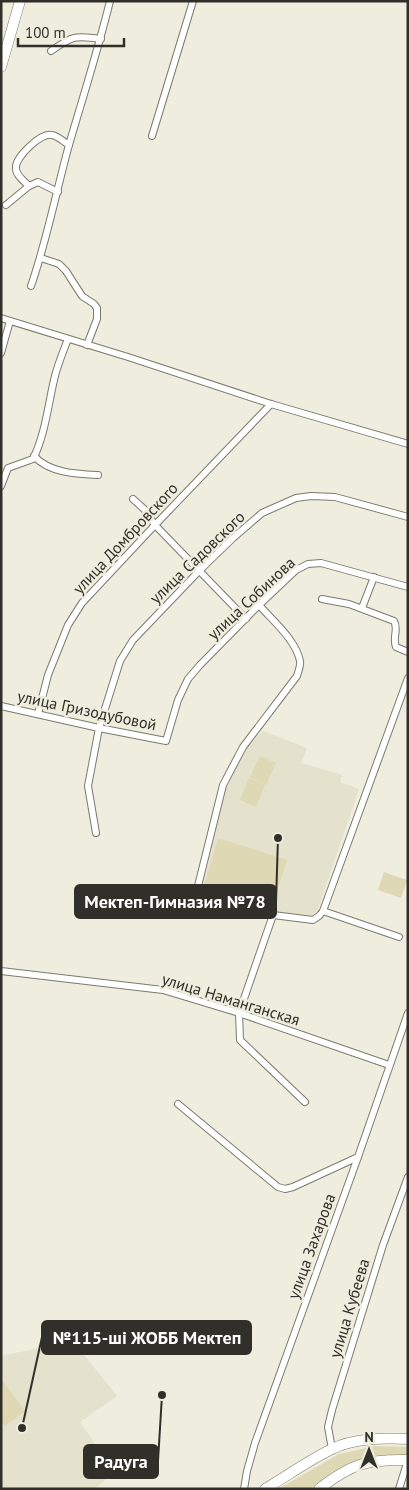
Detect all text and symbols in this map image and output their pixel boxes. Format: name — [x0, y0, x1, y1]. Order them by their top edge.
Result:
scale bar — [18, 15, 124, 47]
text: 100 m — [25, 23, 66, 42]
street label: улица Домбровского — [68, 478, 182, 598]
street label: улица Садовского — [145, 506, 249, 608]
street label: улица Собинова — [203, 552, 299, 644]
street label: улица Гризодубовой — [16, 685, 158, 735]
callout: Мектеп-Гимназия №78 — [75, 885, 276, 918]
text: Мектеп-Гимназия №78 — [84, 890, 266, 913]
street label: улица Наманганская — [159, 968, 303, 1030]
street label: улица Захарова — [283, 1190, 339, 1302]
street label: улица Кубеева — [324, 1256, 374, 1360]
callout: №115-ші ЖОББ Мектеп — [42, 1321, 251, 1354]
text: №115-ші ЖОББ Мектеп — [53, 1326, 241, 1349]
north arrow — [344, 1425, 394, 1475]
text: N — [364, 1428, 374, 1446]
callout: Радуга — [84, 1445, 158, 1478]
text: Радуга — [94, 1450, 148, 1473]

